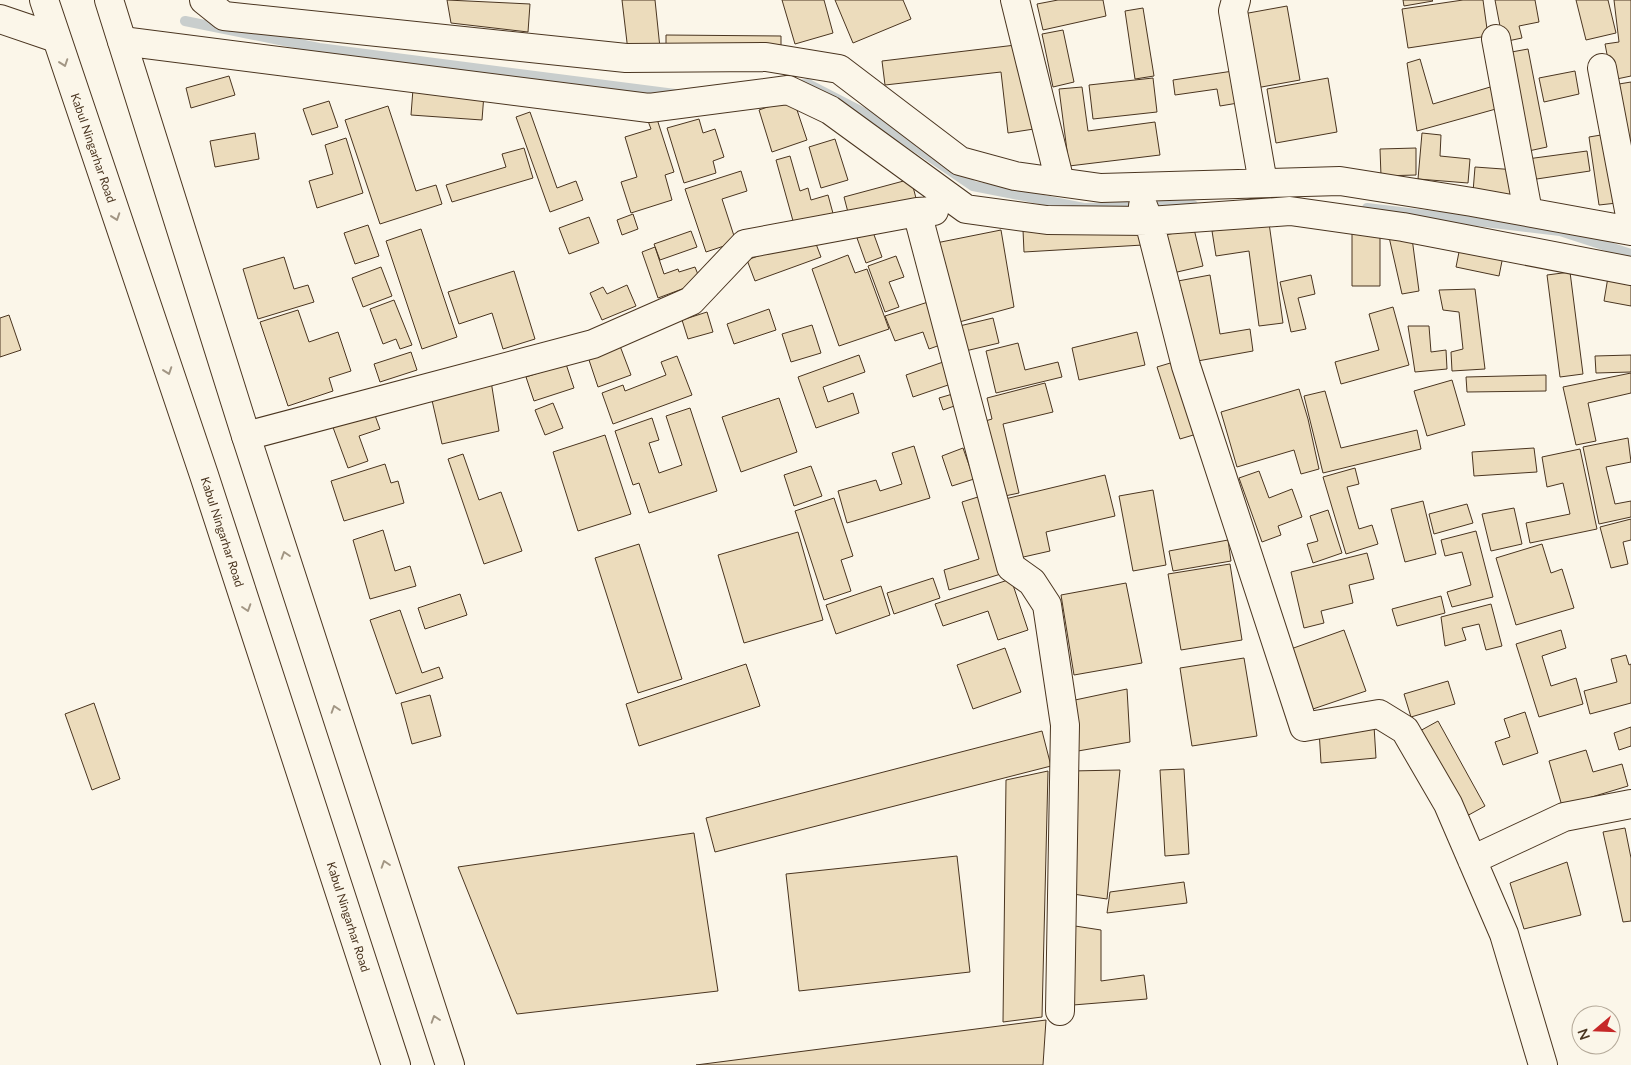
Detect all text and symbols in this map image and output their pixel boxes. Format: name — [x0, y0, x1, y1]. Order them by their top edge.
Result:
one-way arrow — [58, 58, 68, 67]
street label: Kabul Ningarhar Road — [68, 91, 119, 205]
one-way arrow — [110, 212, 120, 221]
one-way arrow — [163, 366, 173, 375]
street label: Kabul Ningarhar Road — [198, 475, 247, 589]
one-way arrow — [280, 551, 290, 559]
one-way arrow — [241, 604, 251, 612]
one-way arrow — [330, 706, 340, 714]
street label: Kabul Ningarhar Road — [324, 860, 373, 974]
one-way arrow — [380, 860, 390, 869]
north arrow — [1571, 1005, 1621, 1055]
one-way arrow — [430, 1015, 440, 1023]
text: N — [1573, 1027, 1593, 1042]

